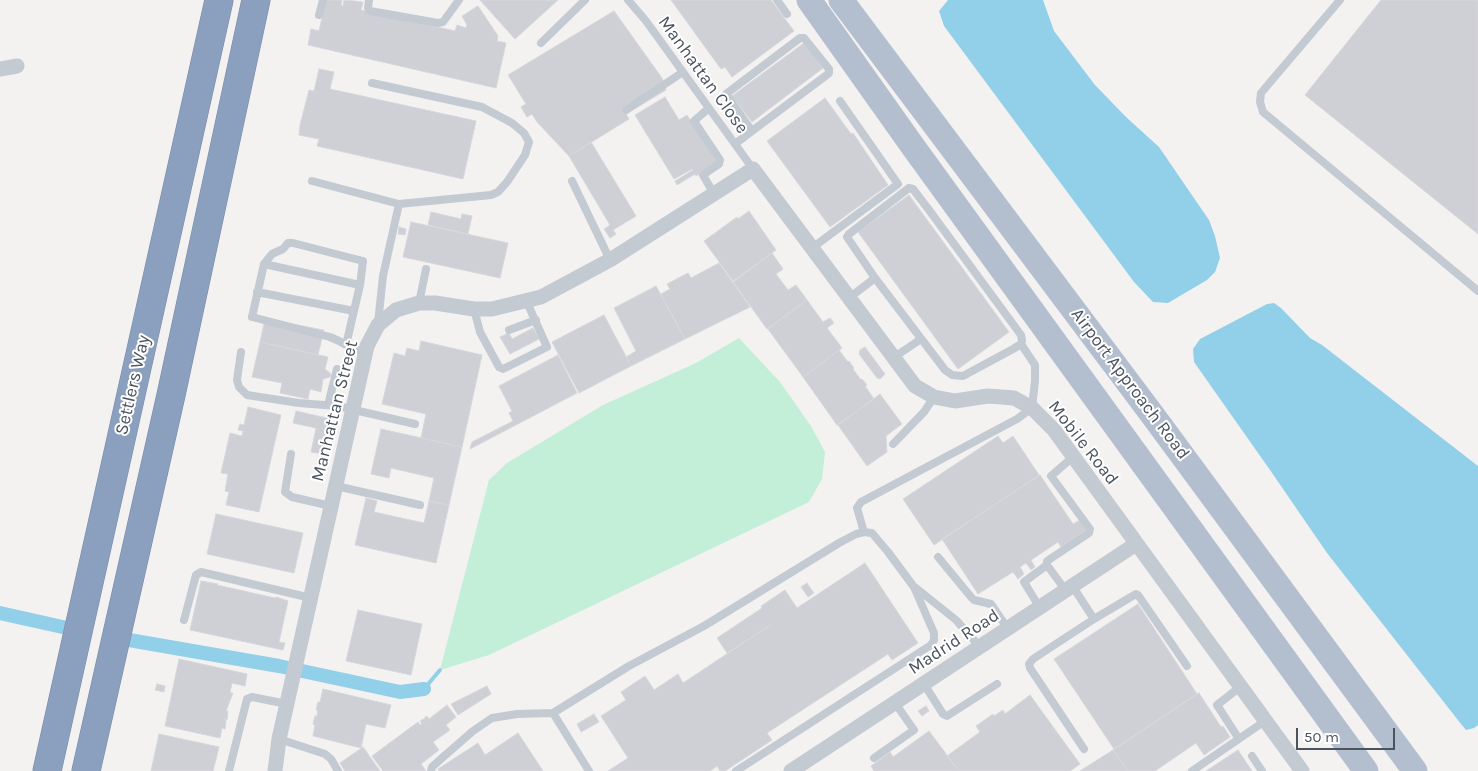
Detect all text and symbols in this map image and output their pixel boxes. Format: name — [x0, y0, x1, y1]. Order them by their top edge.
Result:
street label: Manhattan Close — [653, 12, 753, 138]
street label: Airport Approach Road — [1066, 304, 1194, 464]
street label: Settlers Way — [111, 333, 155, 437]
street label: Manhattan Street — [307, 338, 363, 484]
street label: Mobile Road — [1043, 397, 1123, 489]
street label: Madrid Road — [904, 605, 1004, 679]
scale bar — [1298, 718, 1397, 750]
text: 50 m — [1304, 728, 1339, 746]

